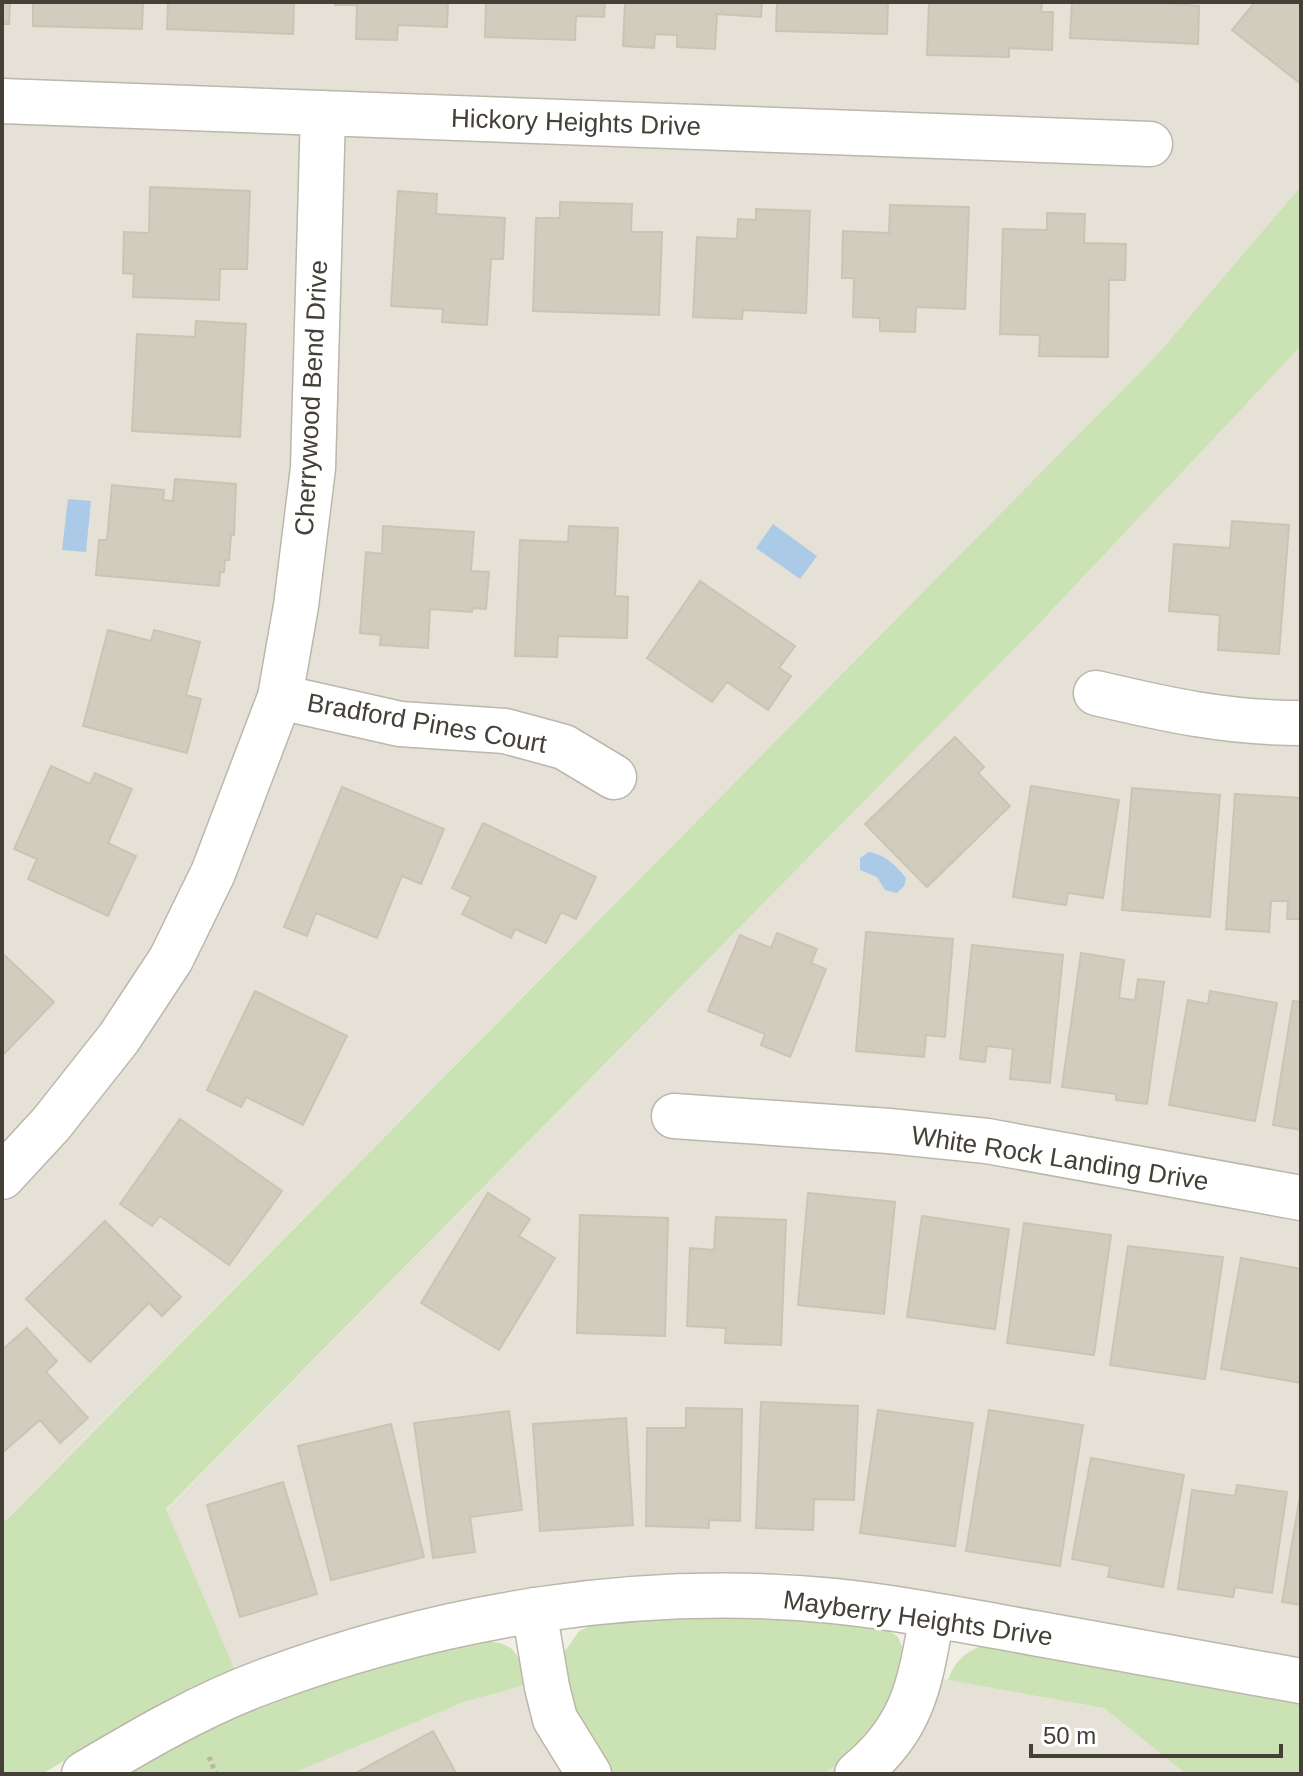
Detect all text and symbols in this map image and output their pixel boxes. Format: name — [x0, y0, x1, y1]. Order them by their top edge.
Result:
street label: Hickory Heights Drive — [451, 103, 701, 141]
street label: Cherrywood Bend Drive — [289, 259, 333, 537]
street label: Bradford Pines Court — [305, 687, 550, 759]
street label: White Rock Landing Drive — [909, 1120, 1211, 1196]
street label: Mayberry Heights Drive — [781, 1584, 1055, 1652]
scale bar — [1031, 1708, 1281, 1758]
text: 50 m — [1043, 1722, 1096, 1749]

